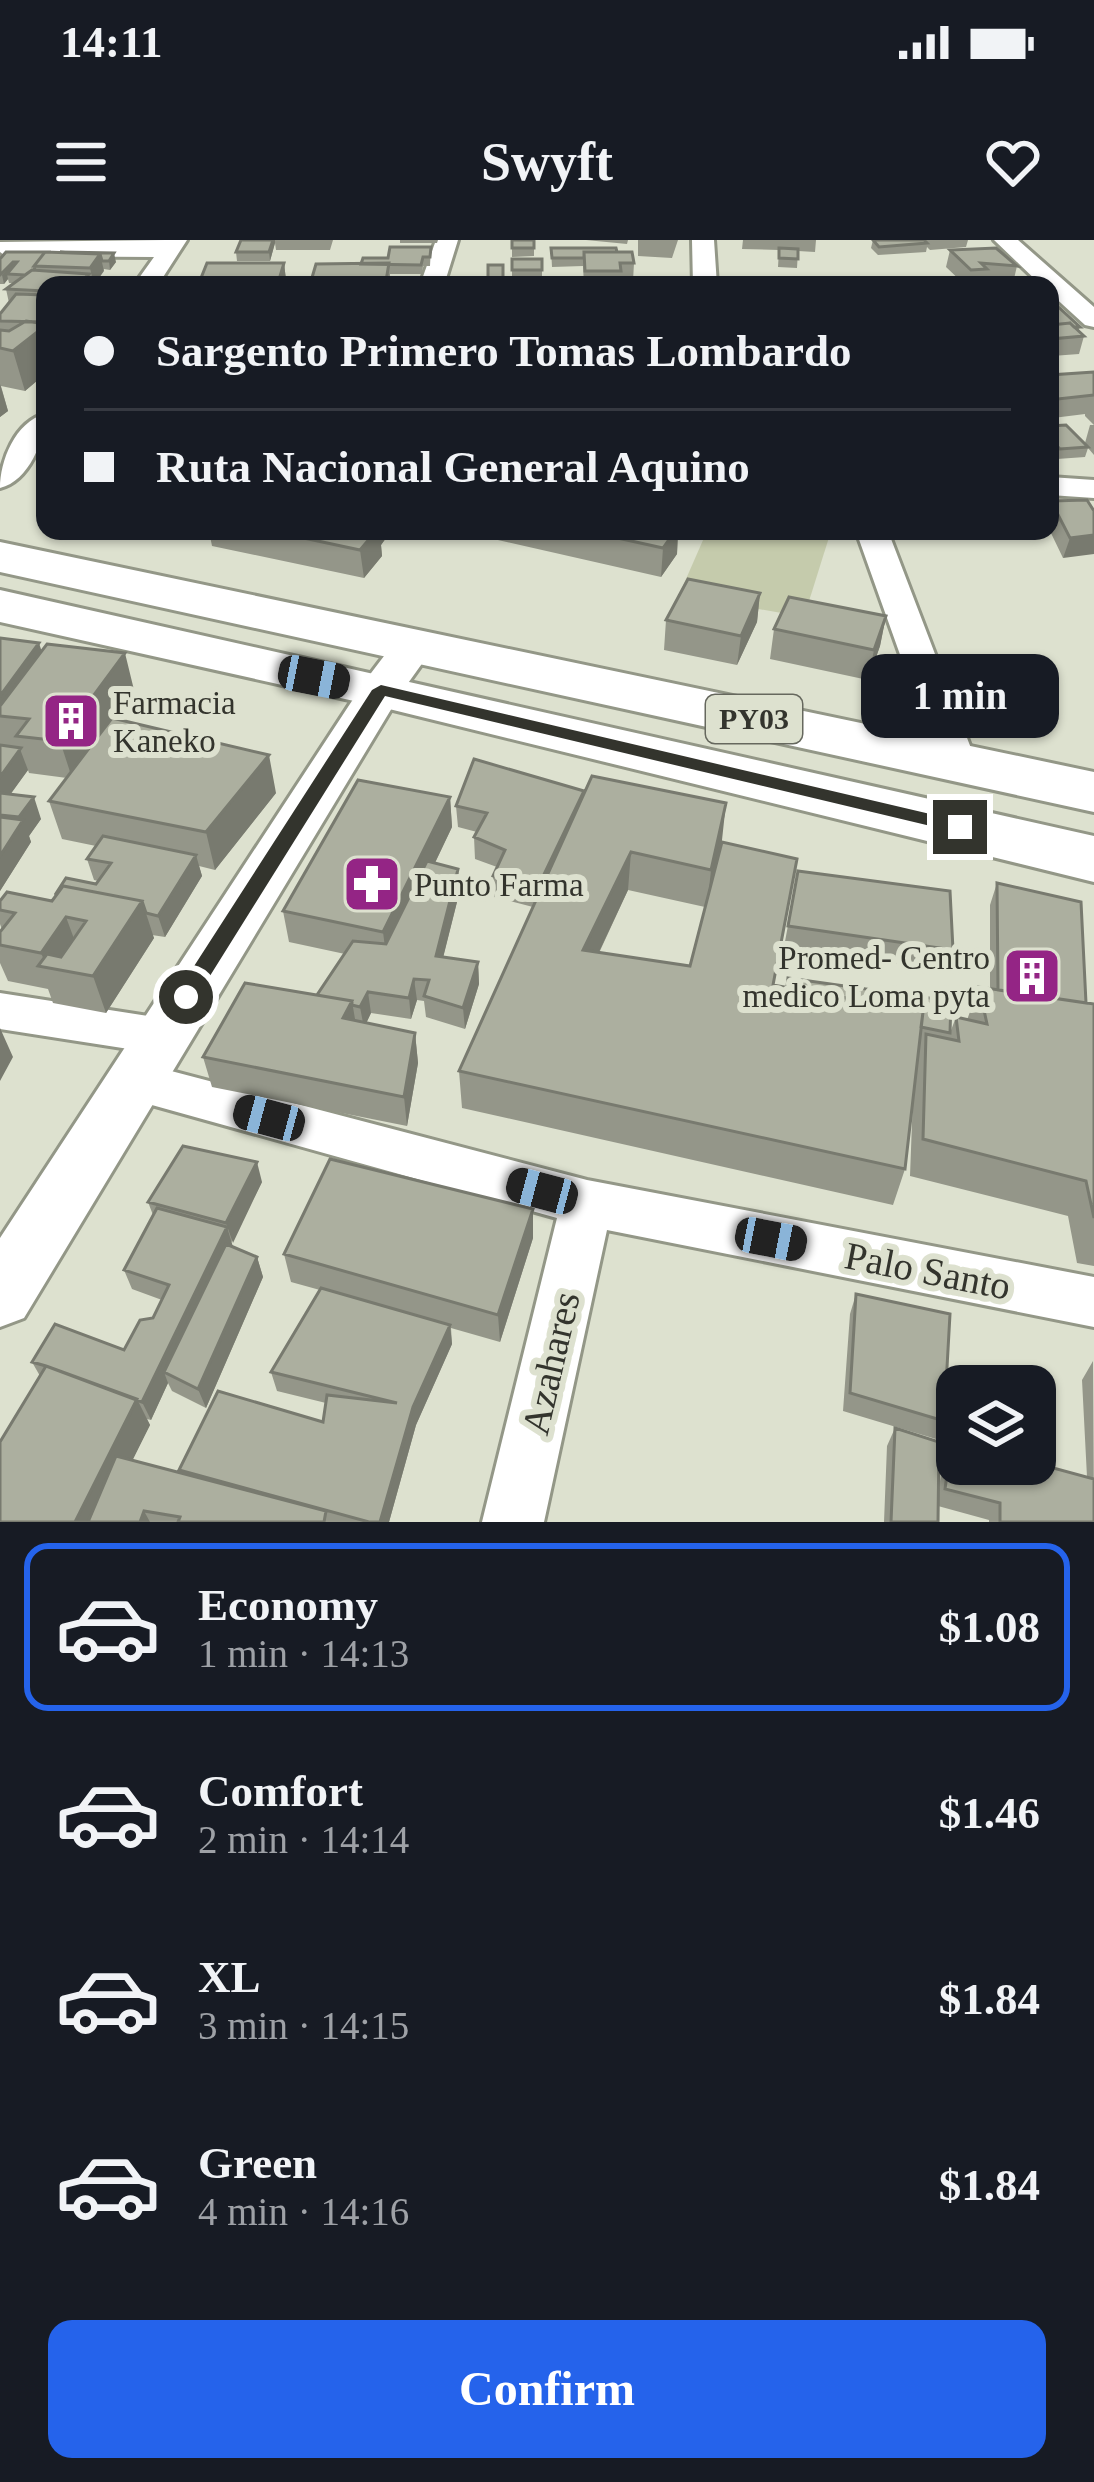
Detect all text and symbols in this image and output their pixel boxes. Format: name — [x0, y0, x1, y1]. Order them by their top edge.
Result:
text: 14:11 — [60, 17, 163, 67]
icon: menu — [48, 129, 114, 195]
icon: heart — [980, 129, 1046, 195]
text: Swyft — [481, 132, 613, 192]
text: Sargento Primero Tomas Lombardo — [156, 326, 851, 376]
text: Ruta Nacional General Aquino — [156, 442, 750, 492]
car — [275, 652, 353, 702]
callout: 1 min — [861, 653, 1059, 737]
text: 1 min — [913, 674, 1007, 717]
place label: Farmacia Kaneko — [113, 685, 236, 759]
building icon: Farmacia Kaneko — [40, 690, 102, 752]
road number: PY03 — [706, 695, 802, 743]
route end — [933, 800, 987, 854]
pharmacy icon: Punto Farma — [341, 853, 403, 915]
place label: Punto Farma — [414, 867, 584, 903]
place label: Promed- Centro medico Loma pyta — [743, 940, 990, 1014]
building icon: Promed- Centro medico Loma pyta — [1001, 945, 1063, 1007]
route start — [159, 970, 213, 1024]
car — [230, 1091, 308, 1145]
car — [503, 1164, 581, 1218]
car — [732, 1214, 810, 1264]
street label: Palo Santo — [841, 1233, 1014, 1308]
street label: Azahares — [513, 1288, 588, 1439]
map controls — [936, 1365, 1056, 1485]
button: layers — [936, 1365, 1056, 1485]
icon: car — [54, 1573, 162, 1681]
text: Economy — [198, 1580, 378, 1630]
text: $1.08 — [939, 1602, 1040, 1652]
text: 1 min · 14:13 — [198, 1632, 409, 1675]
icon: car — [54, 1759, 162, 1867]
text: Comfort — [198, 1766, 363, 1816]
text: $1.46 — [939, 1788, 1040, 1838]
text: 2 min · 14:14 — [198, 1818, 409, 1861]
icon: car — [54, 1945, 162, 2053]
text: XL — [198, 1952, 261, 2002]
text: $1.84 — [939, 1974, 1040, 2024]
text: 3 min · 14:15 — [198, 2004, 409, 2047]
icon: car — [54, 2131, 162, 2239]
text: Green — [198, 2138, 317, 2188]
text: $1.84 — [939, 2160, 1040, 2210]
text: 4 min · 14:16 — [198, 2190, 409, 2233]
button: Confirm — [48, 2320, 1046, 2458]

